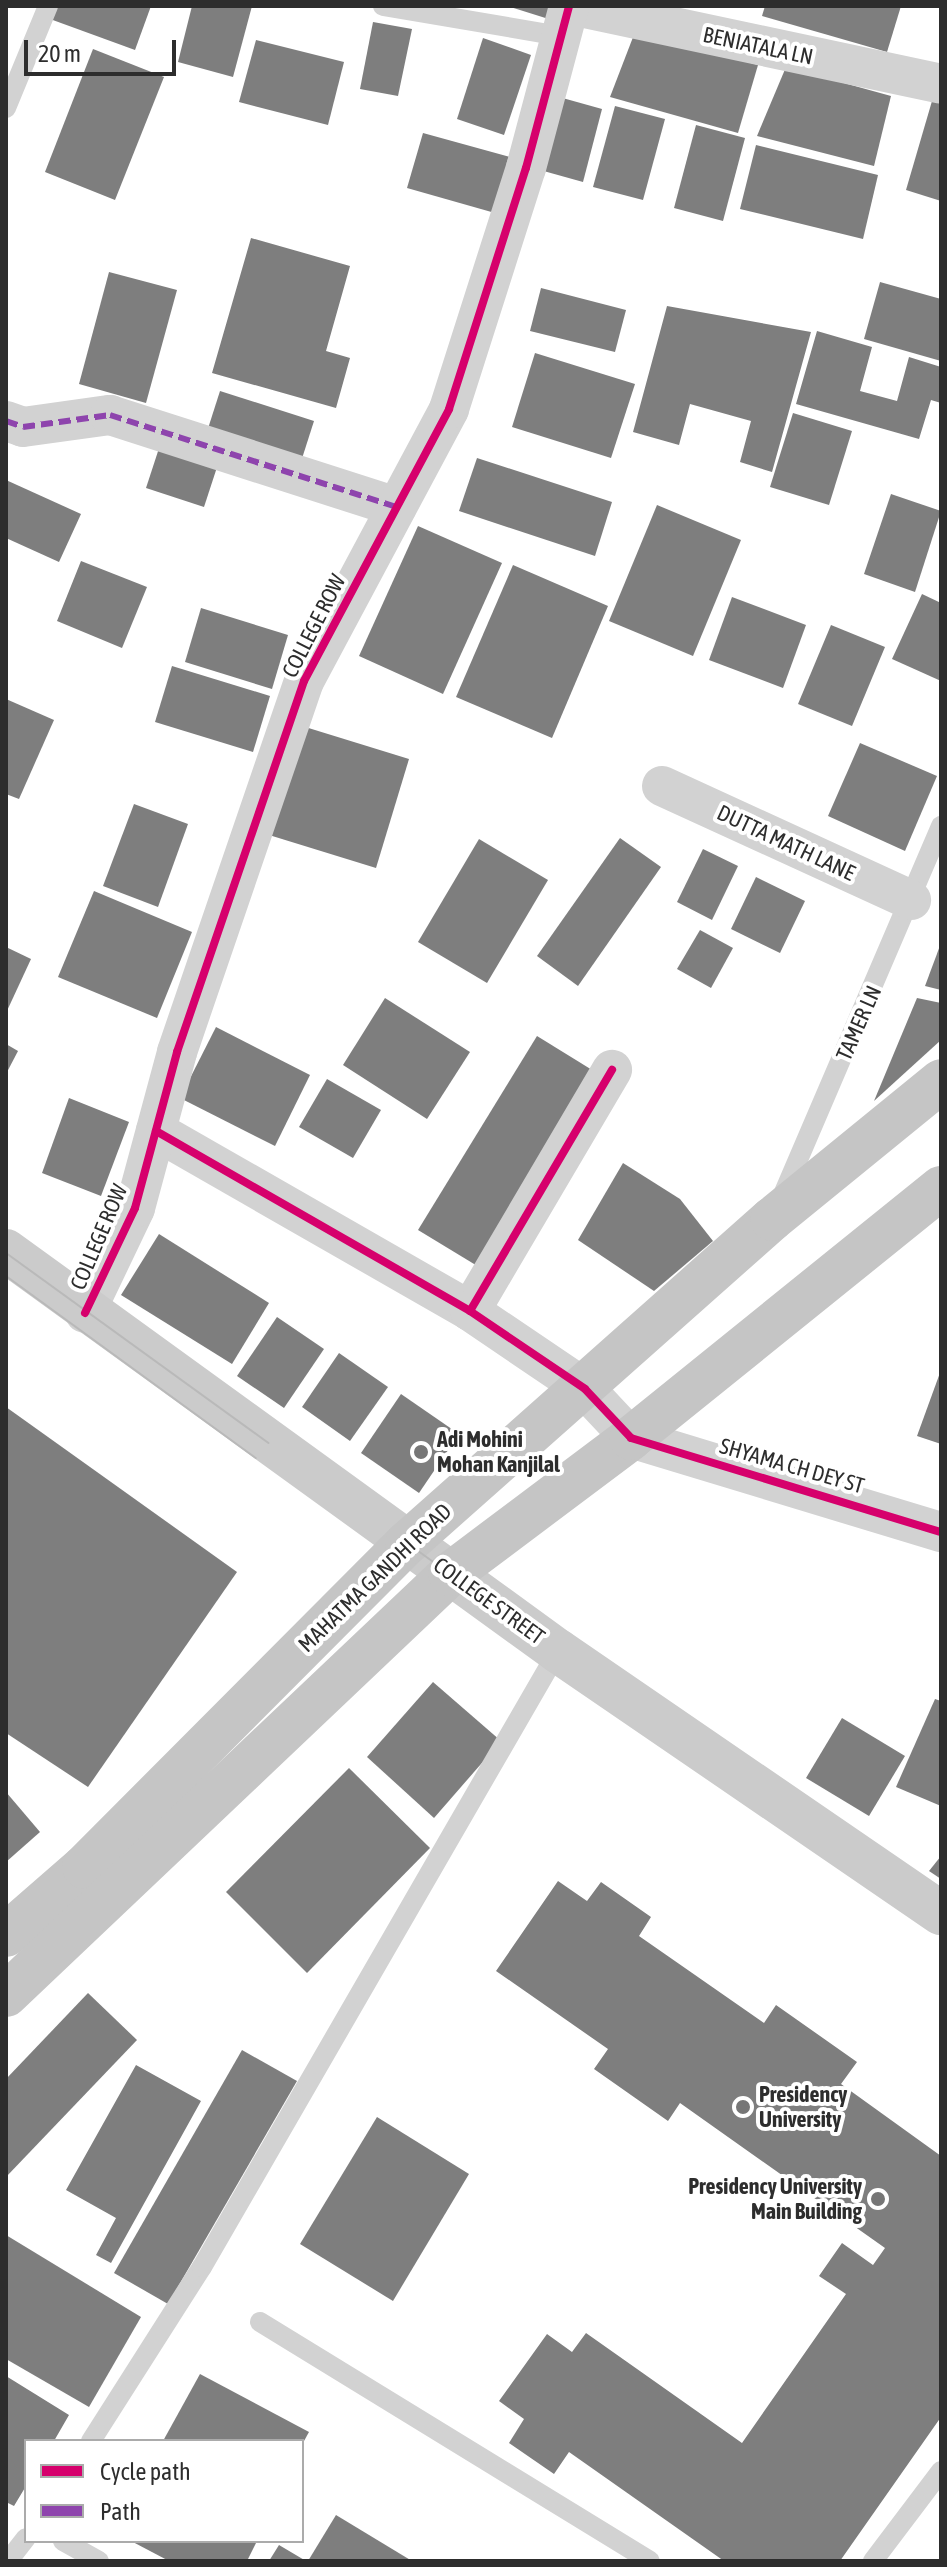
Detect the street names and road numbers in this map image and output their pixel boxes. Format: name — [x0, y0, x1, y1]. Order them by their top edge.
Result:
street label: BENIATALA LN — [701, 21, 815, 71]
street label: COLLEGE ROW — [277, 570, 351, 682]
street label: DUTTA MATH LANE — [713, 799, 859, 887]
street label: TAMER LN — [831, 981, 887, 1065]
street label: COLLEGE ROW — [65, 1180, 133, 1294]
street label: SHYAMA CH DEY ST — [717, 1433, 867, 1499]
street label: MAHATMA GANDHI ROAD — [293, 1498, 457, 1658]
street label: COLLEGE STREET — [428, 1552, 550, 1650]

